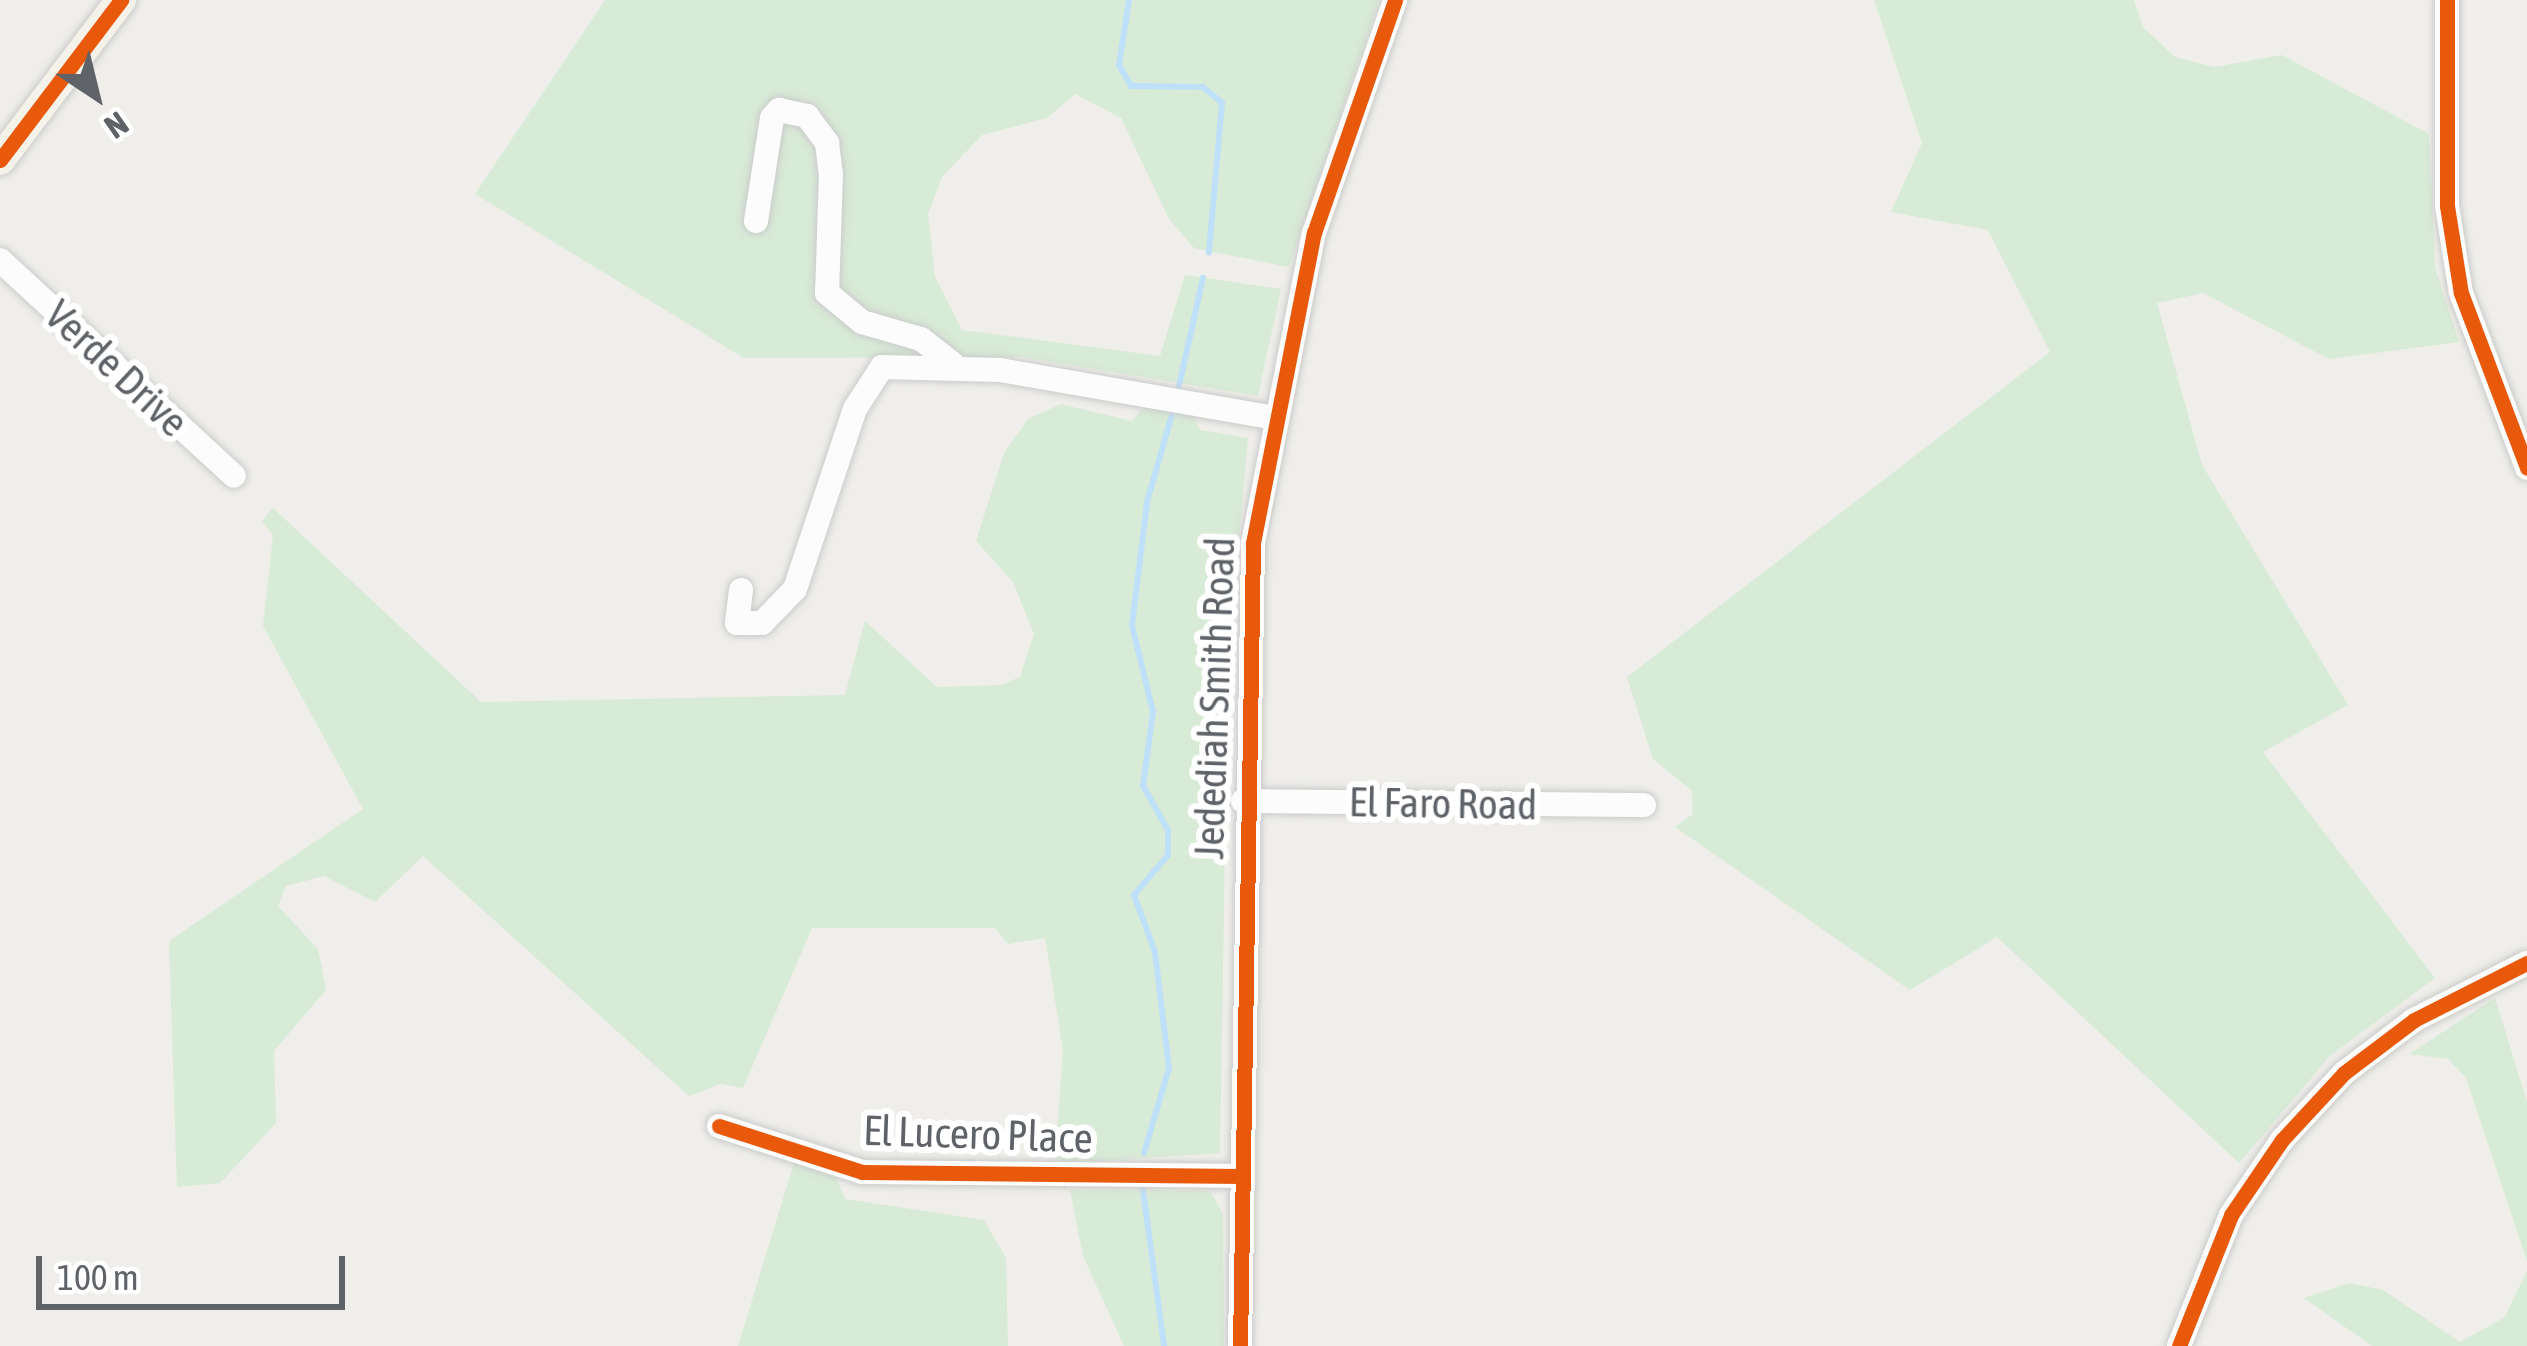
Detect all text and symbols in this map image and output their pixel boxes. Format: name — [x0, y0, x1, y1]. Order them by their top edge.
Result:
north arrow — [36, 36, 156, 156]
text: N — [98, 104, 136, 147]
street label: Verde Drive — [35, 289, 199, 447]
street label: Jedediah Smith Road — [1183, 536, 1245, 860]
street label: El Faro Road — [1348, 776, 1538, 830]
street label: El Lucero Place — [862, 1105, 1094, 1163]
scale bar — [42, 1232, 351, 1306]
text: 100 m — [57, 1256, 139, 1298]

